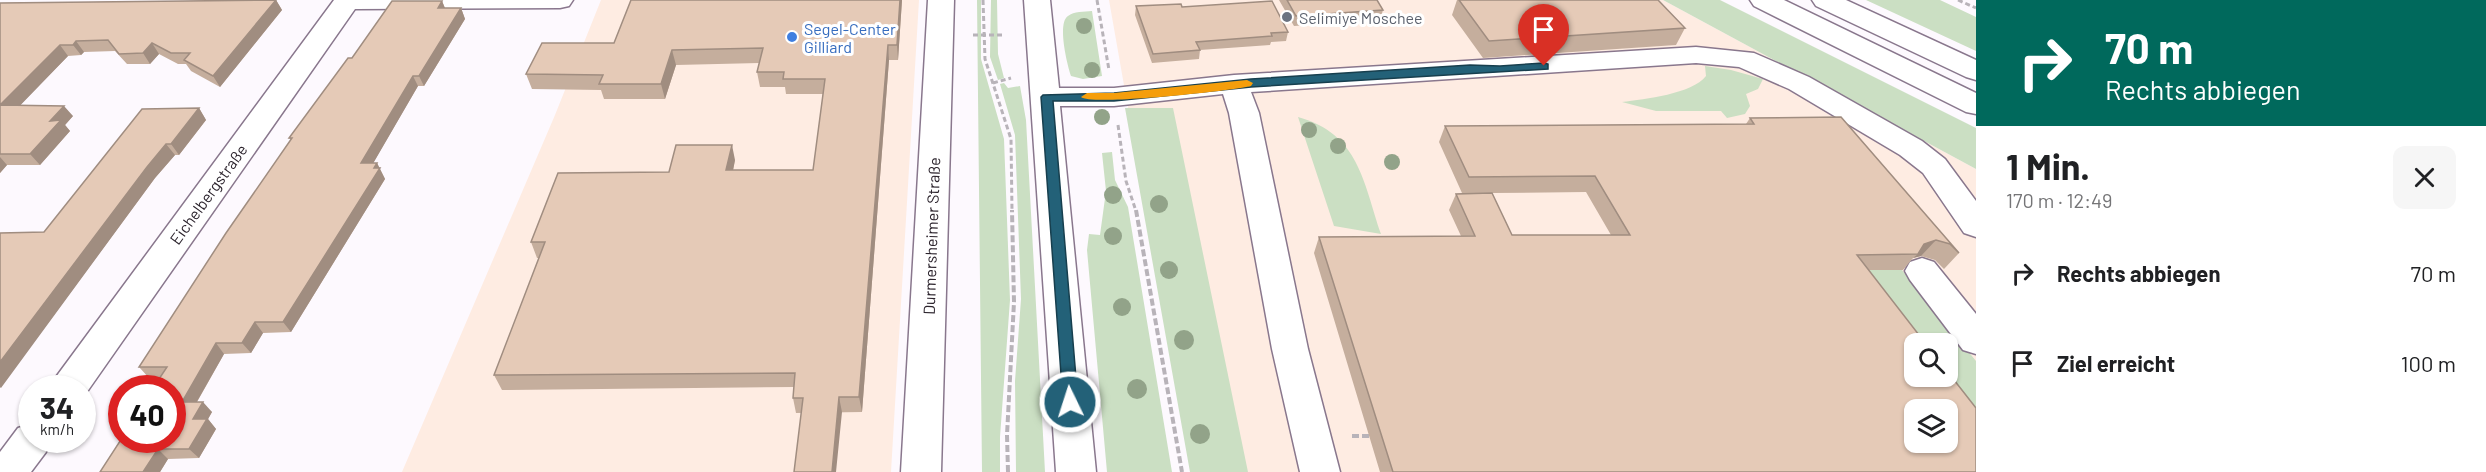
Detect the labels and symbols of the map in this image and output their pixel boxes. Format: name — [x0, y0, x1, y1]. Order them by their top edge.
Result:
pin — [1518, 4, 1569, 66]
place label: Selimiye Moschee — [1299, 8, 1423, 27]
marker: Selimiye Moschee — [1280, 10, 1294, 24]
place label: Segel-Center Gilliard — [804, 19, 896, 56]
marker: Segel-Center Gilliard — [785, 30, 799, 44]
street label: Eichelbergstraße — [165, 140, 251, 248]
street label: Durmersheimer Straße — [919, 157, 943, 315]
position arrow — [1038, 370, 1102, 434]
speed limit sign: 40 — [108, 375, 186, 453]

